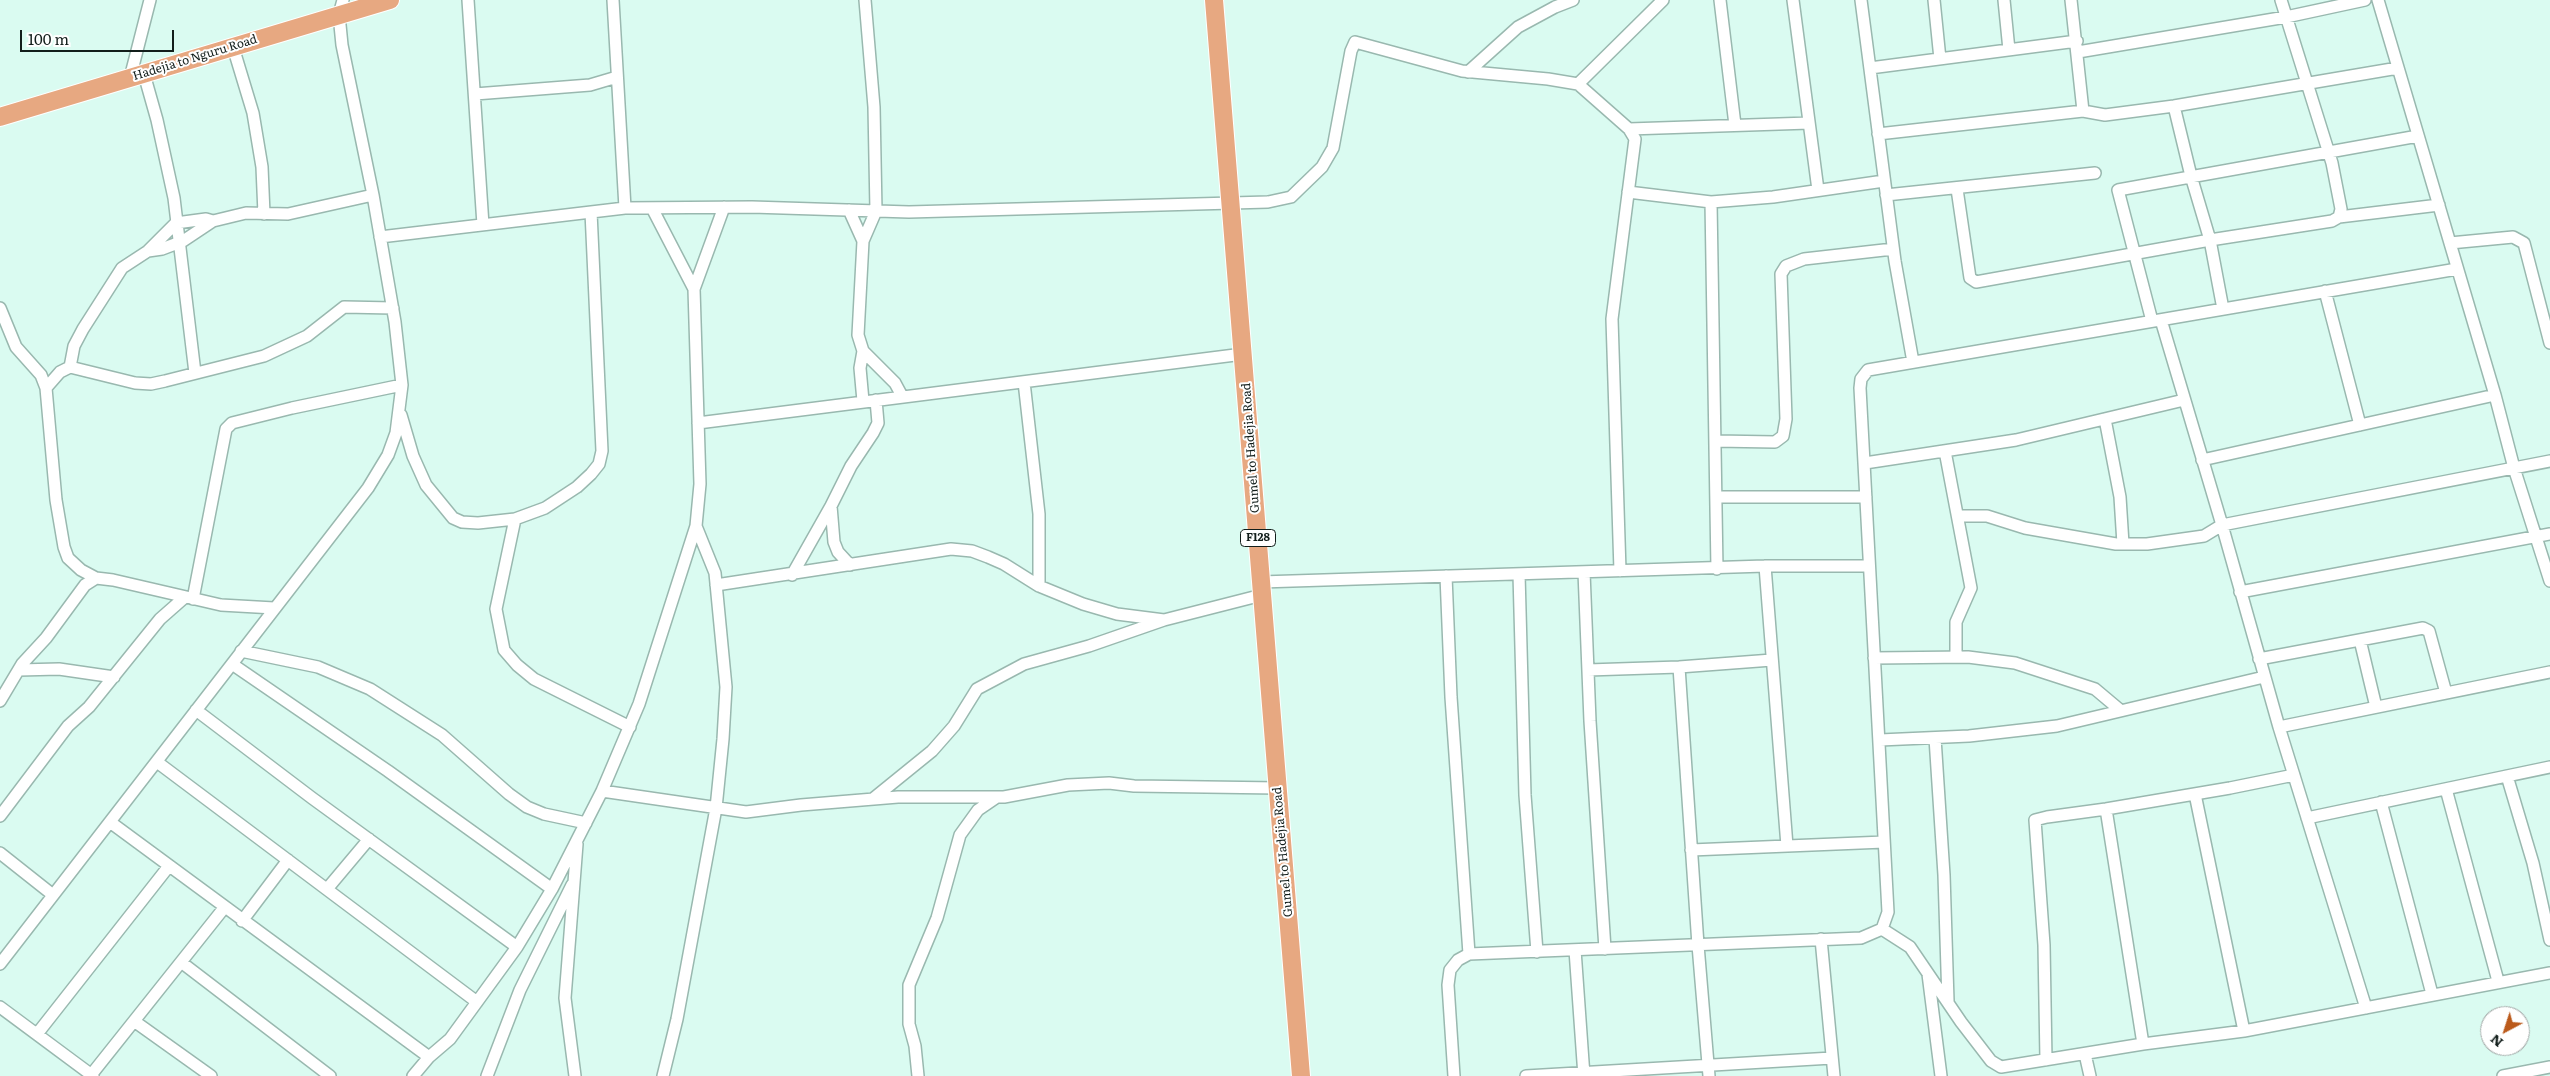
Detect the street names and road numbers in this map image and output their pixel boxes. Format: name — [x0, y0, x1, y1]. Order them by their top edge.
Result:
street label: Hadejia to Nguru Road — [131, 32, 259, 84]
street label: Gumel to Hadejia Road — [1239, 382, 1263, 514]
road number: F128 — [1240, 530, 1276, 546]
street label: Gumel to Hadejia Road — [1270, 786, 1296, 918]

